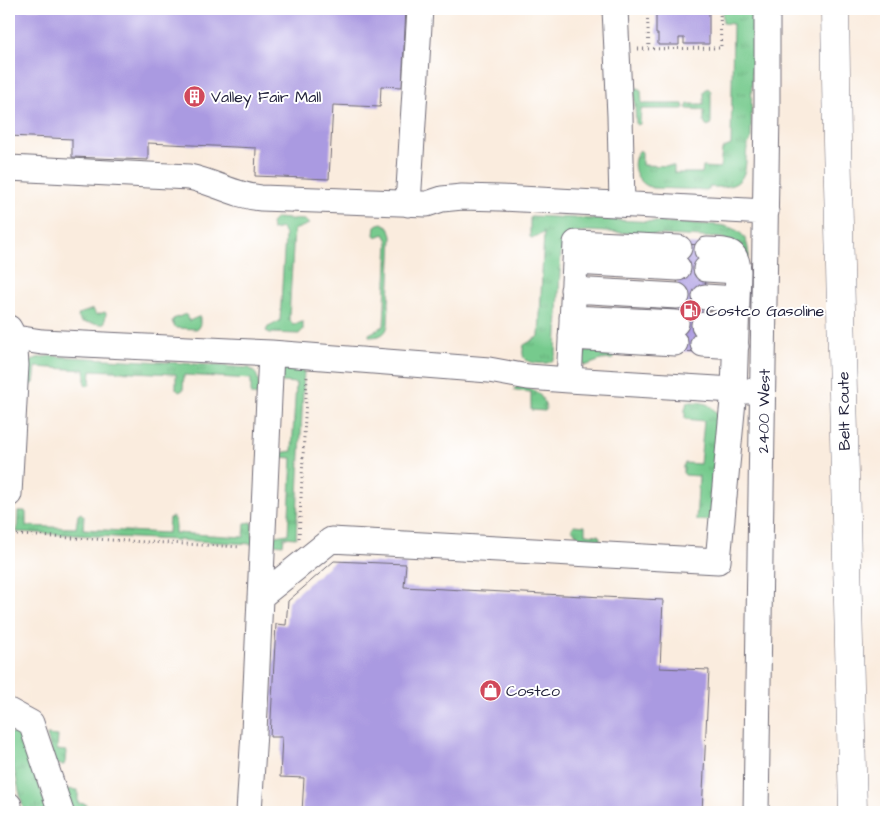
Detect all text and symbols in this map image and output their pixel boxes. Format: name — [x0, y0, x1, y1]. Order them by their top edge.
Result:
building icon: Valley Fair Mall — [183, 84, 207, 108]
place label: Valley Fair Mall — [211, 86, 321, 109]
fuel station icon: Costco Gasoline — [678, 298, 702, 322]
place label: Costco Gasoline — [706, 300, 825, 322]
street label: 2400 West — [752, 368, 776, 454]
street label: Belt Route — [832, 371, 856, 451]
shop icon: Costco — [478, 678, 502, 702]
place label: Costco — [506, 680, 560, 702]

